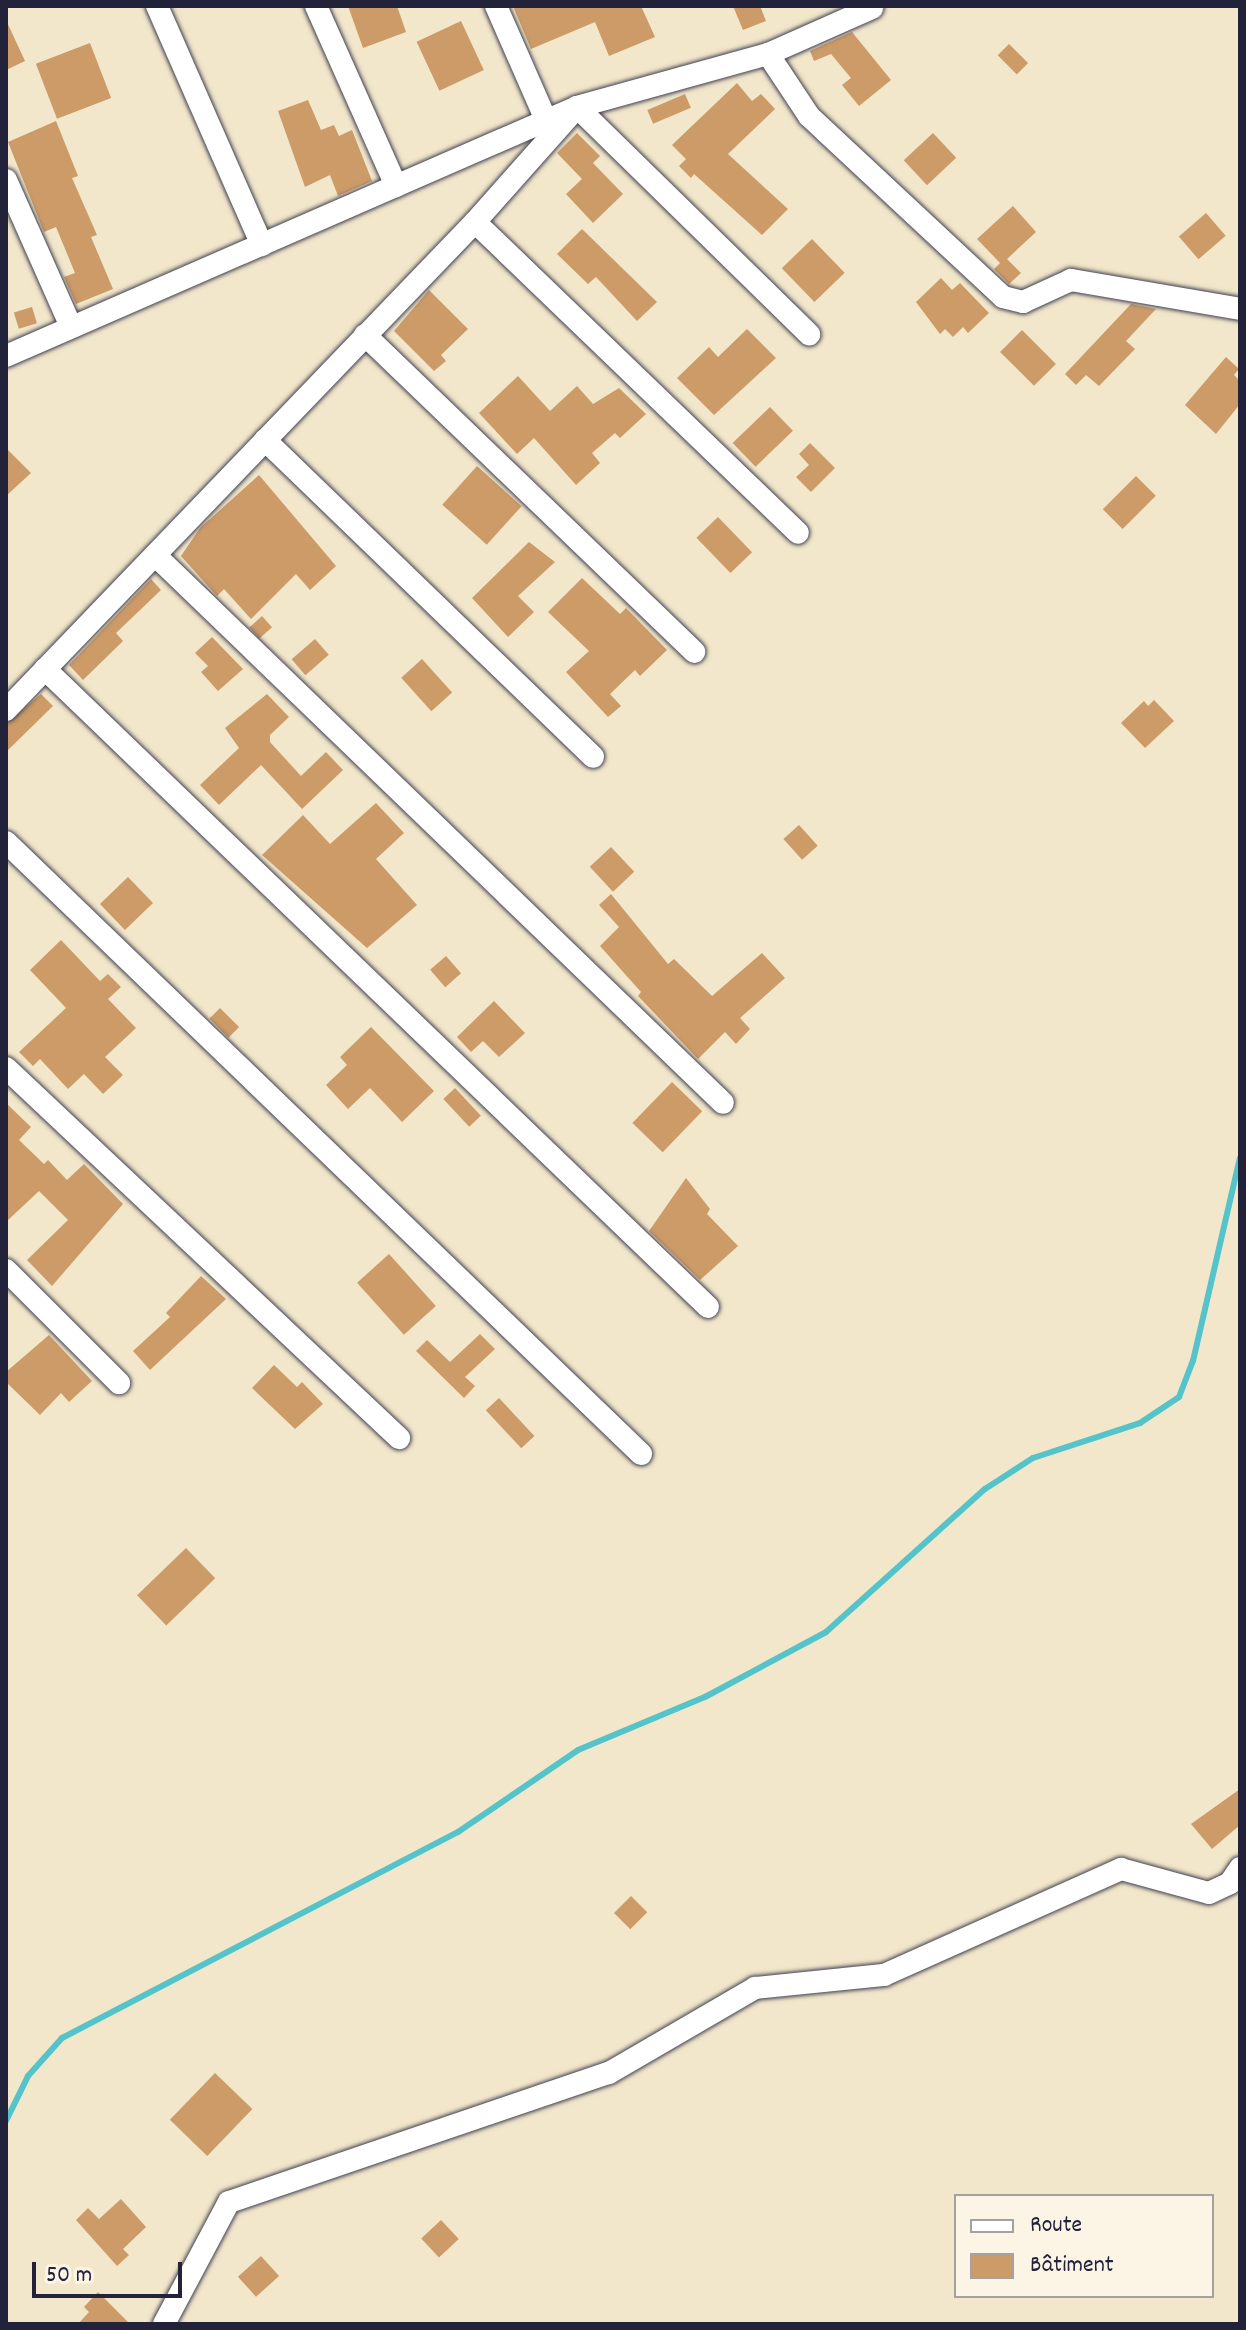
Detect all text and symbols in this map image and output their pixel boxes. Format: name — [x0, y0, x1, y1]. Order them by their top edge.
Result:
legend — [954, 2194, 1214, 2298]
text: Route — [1030, 2209, 1082, 2243]
scale bar — [36, 2246, 186, 2296]
text: Bâtiment — [1030, 2249, 1114, 2283]
text: 50 m — [46, 2259, 92, 2293]

